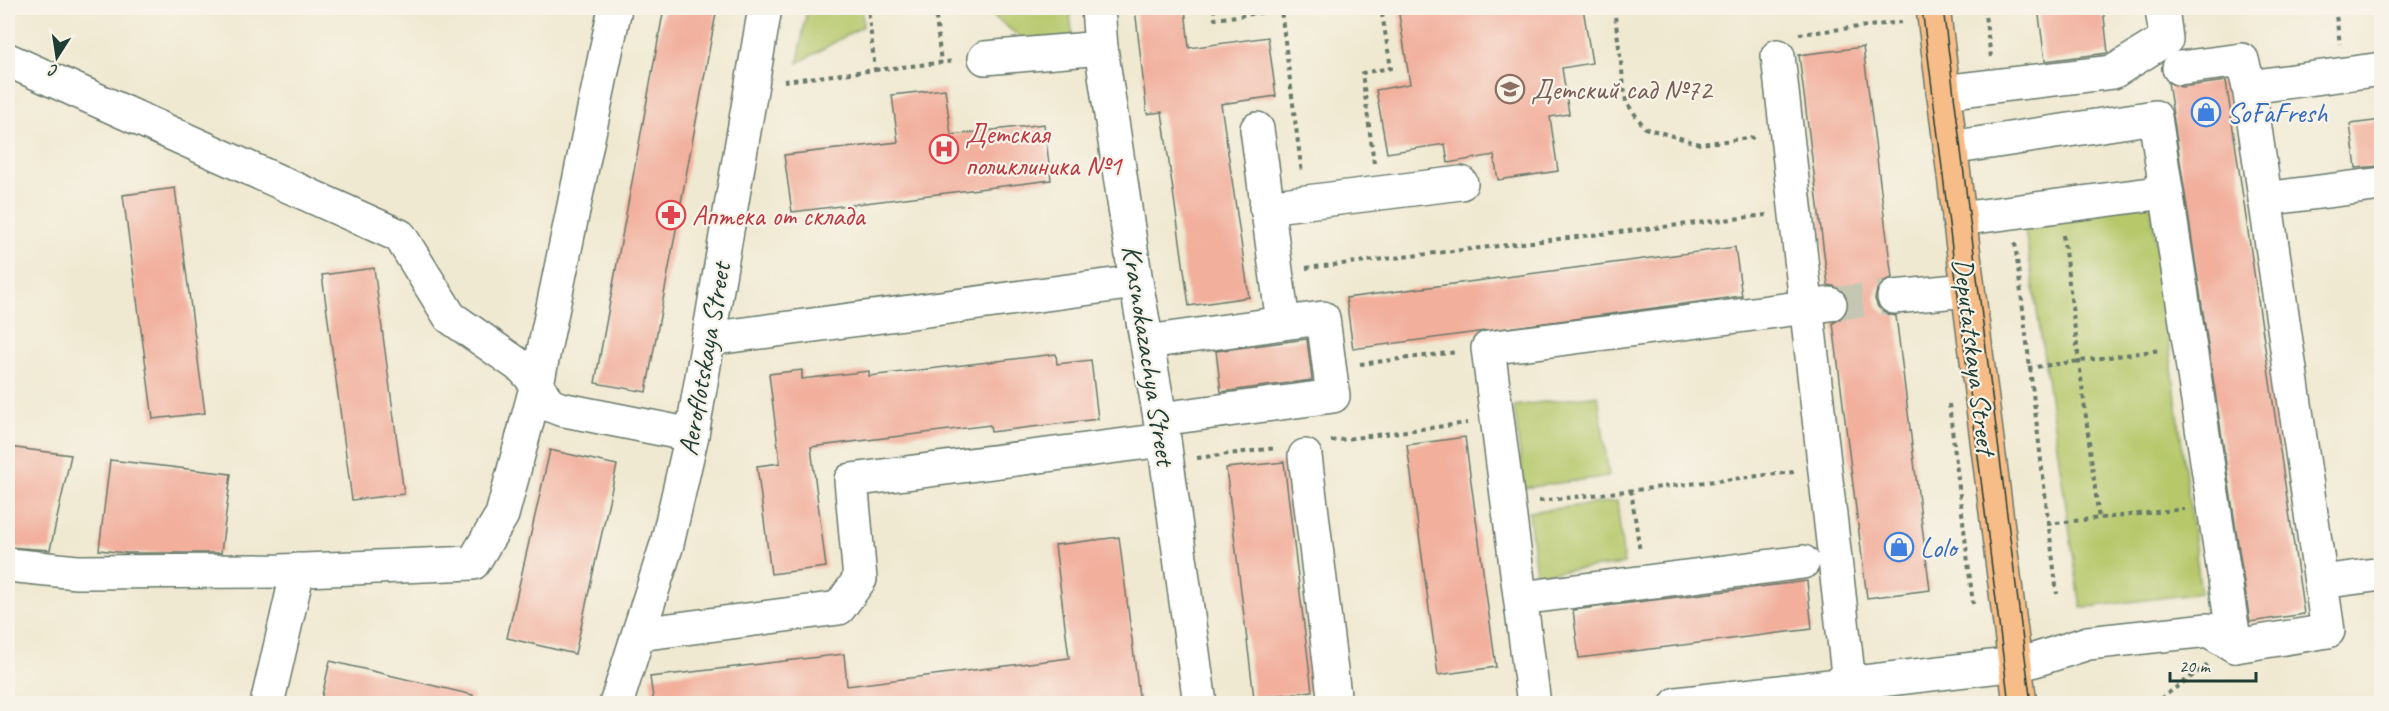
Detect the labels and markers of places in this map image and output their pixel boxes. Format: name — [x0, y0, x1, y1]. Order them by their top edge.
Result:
place label: Детский сад №72 — [1531, 72, 1714, 107]
school or university icon: Детский сад №72 — [1494, 73, 1526, 105]
place label: SoFaFresh — [2227, 95, 2328, 130]
shop icon: SoFaFresh — [2190, 96, 2222, 128]
place label: Детская поликлиника №1 — [965, 116, 1123, 183]
hospital icon: Детская поликлиника №1 — [928, 133, 960, 165]
place label: Аптека от склада — [692, 198, 866, 233]
pharmacy icon: Аптека от склада — [655, 199, 687, 231]
place label: Lolo — [1920, 530, 1960, 565]
shop icon: Lolo — [1883, 531, 1915, 563]

